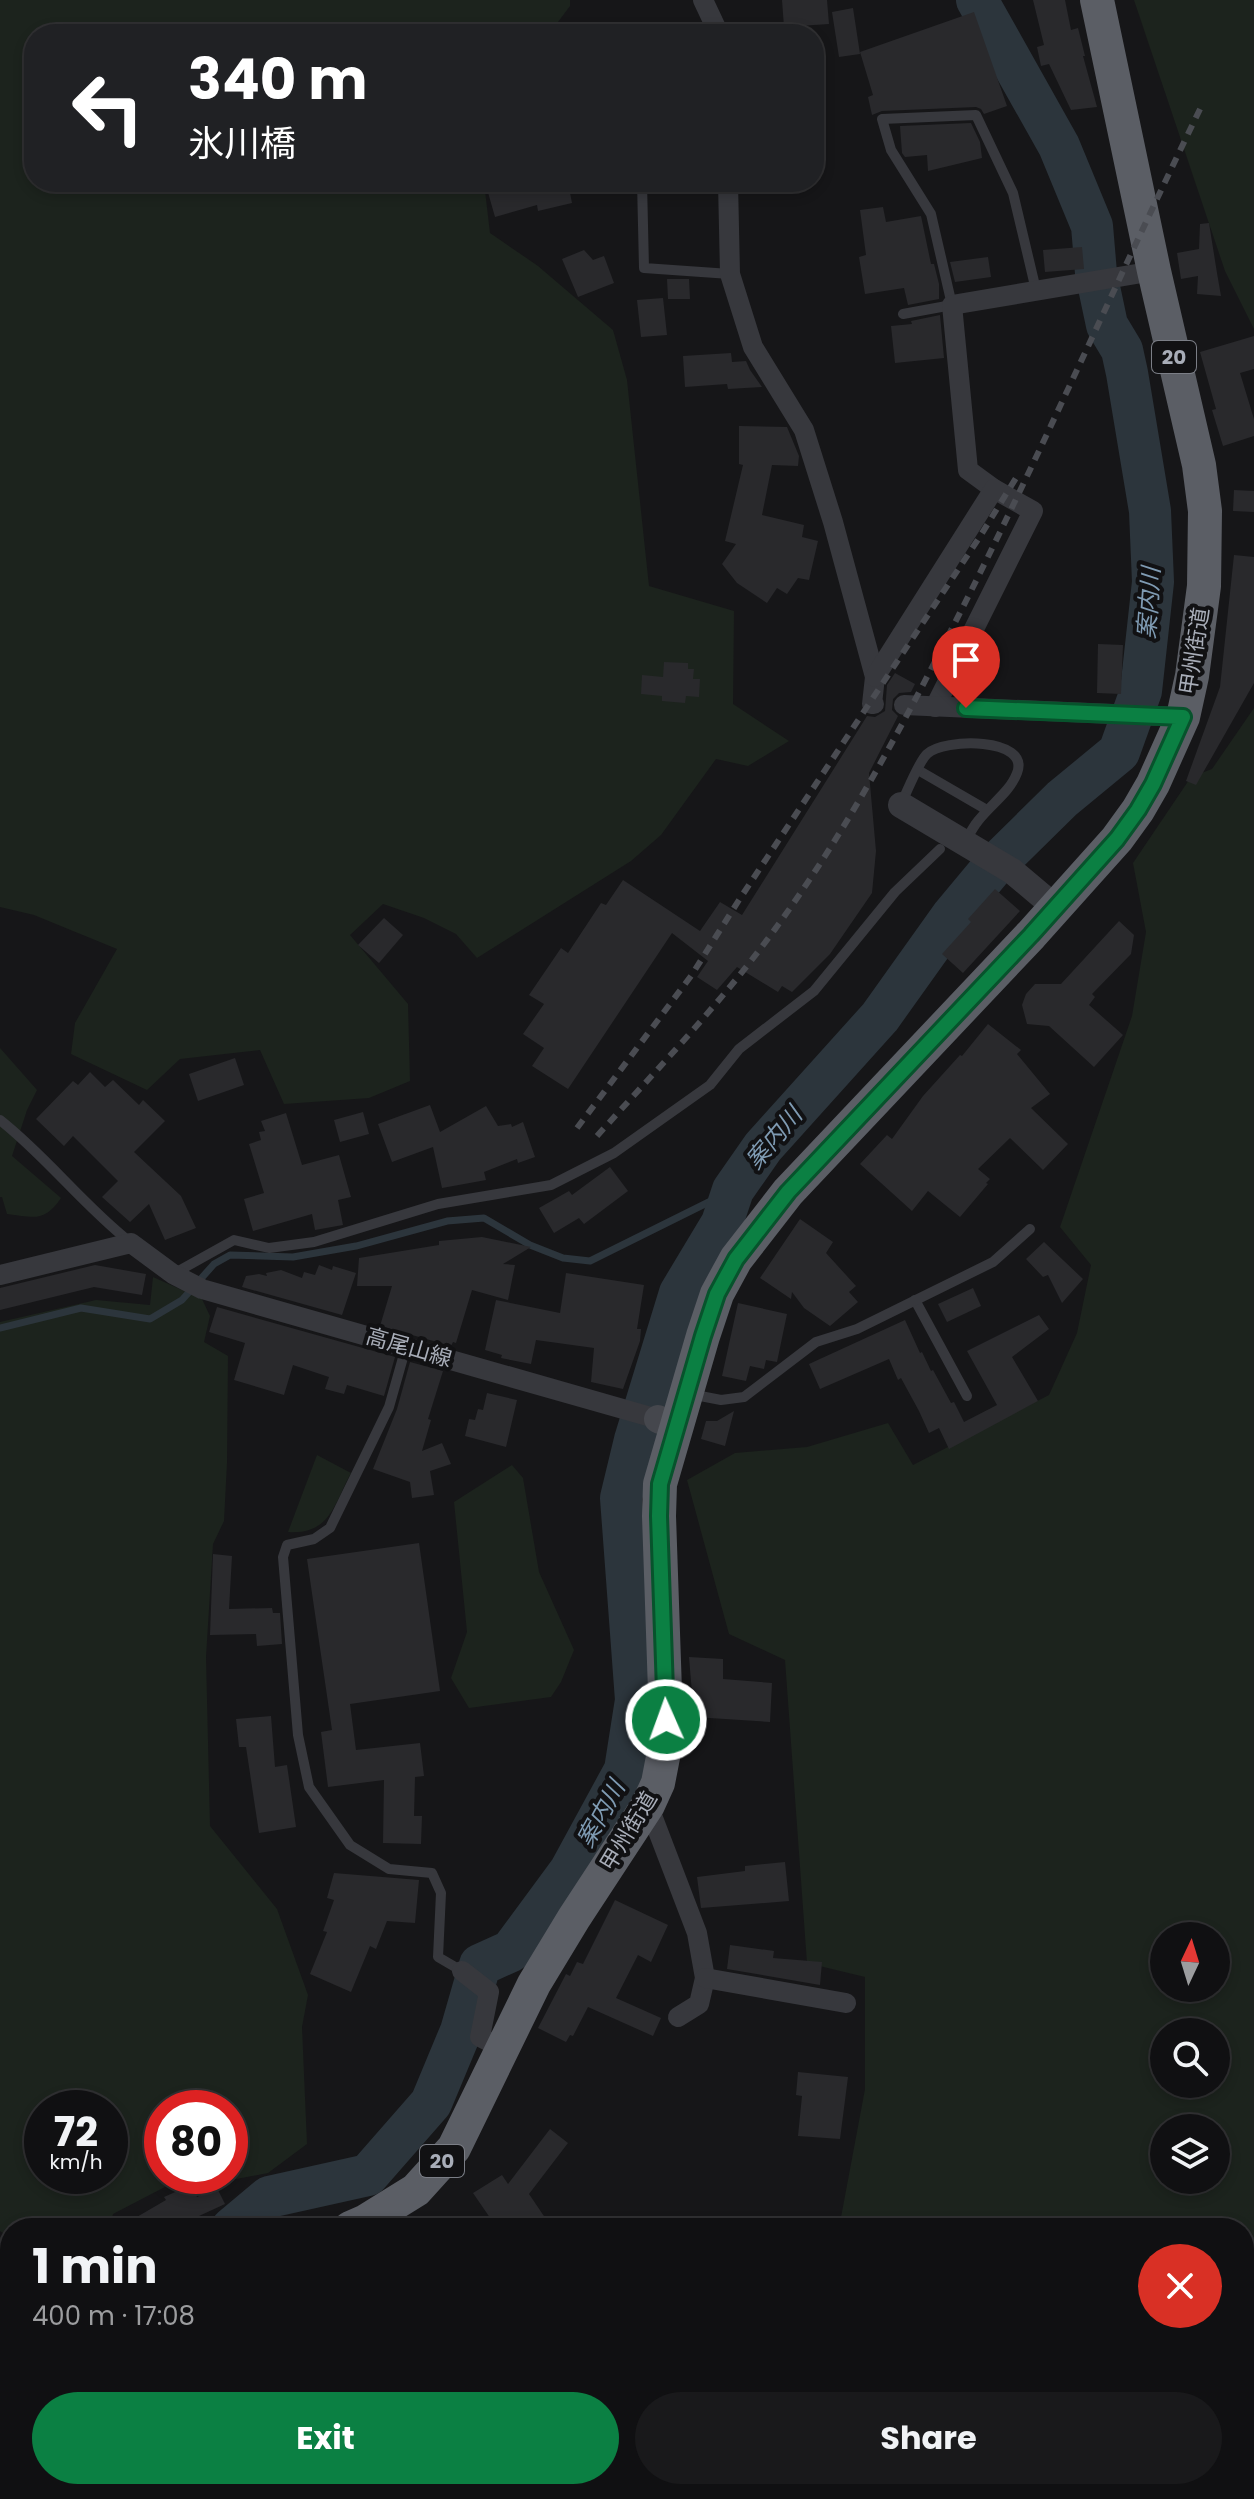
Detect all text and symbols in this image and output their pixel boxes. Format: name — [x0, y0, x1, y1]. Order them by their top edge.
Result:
text: 340 m — [188, 40, 367, 119]
icon: left — [56, 56, 160, 160]
text: 氷川橋 — [188, 118, 296, 169]
road number: 20 — [1152, 341, 1196, 373]
water label: 案内川 — [1130, 563, 1168, 640]
street label: 甲州街道 — [1172, 605, 1217, 697]
pin — [932, 626, 1000, 708]
icon: arrive — [944, 638, 988, 682]
water label: 案内川 — [738, 1097, 811, 1176]
street label: 高尾山線 — [362, 1320, 455, 1375]
position arrow — [624, 1678, 708, 1762]
water label: 案内川 — [569, 1772, 634, 1853]
street label: 甲州街道 — [592, 1786, 664, 1877]
north arrow — [1150, 1922, 1230, 2002]
map controls — [1150, 1922, 1230, 2194]
button: search — [1150, 2018, 1230, 2098]
speed limit sign: 80 — [144, 2090, 248, 2194]
text: 72 — [54, 2104, 98, 2160]
button: layers — [1150, 2114, 1230, 2194]
road number: 20 — [420, 2145, 464, 2177]
text: km/h — [49, 2148, 103, 2176]
text: 1 min — [32, 2233, 158, 2300]
button: close — [1138, 2244, 1222, 2328]
text: 400 m · 17:08 — [32, 2298, 195, 2334]
button: Exit — [32, 2392, 619, 2484]
button: Share — [635, 2392, 1222, 2484]

